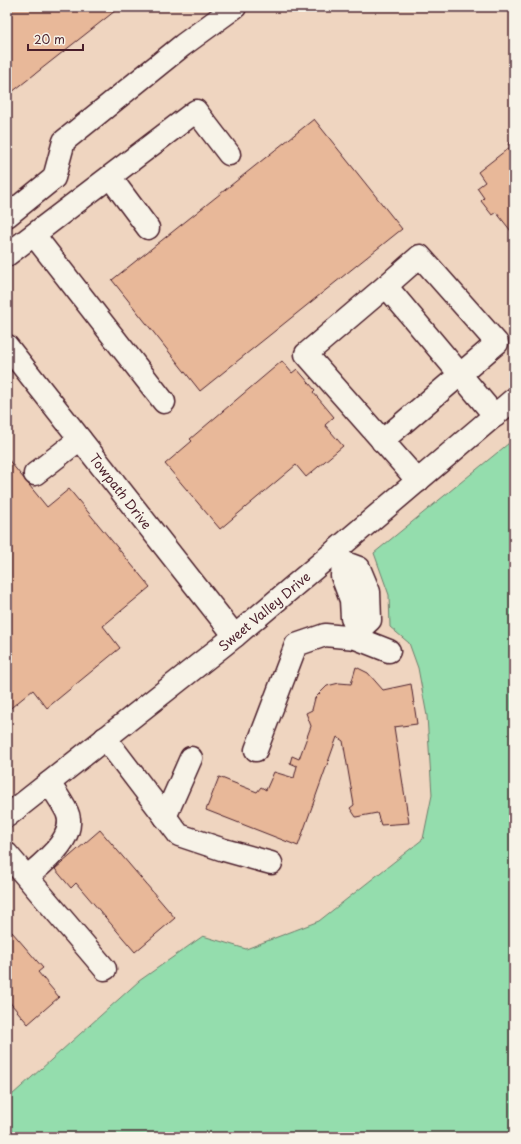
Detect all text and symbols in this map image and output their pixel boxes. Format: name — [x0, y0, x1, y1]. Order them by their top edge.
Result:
scale bar — [28, 26, 83, 52]
text: 20 m — [34, 30, 65, 48]
street label: Towpath Drive — [85, 449, 157, 533]
street label: Sweet Valley Drive — [214, 567, 314, 655]

